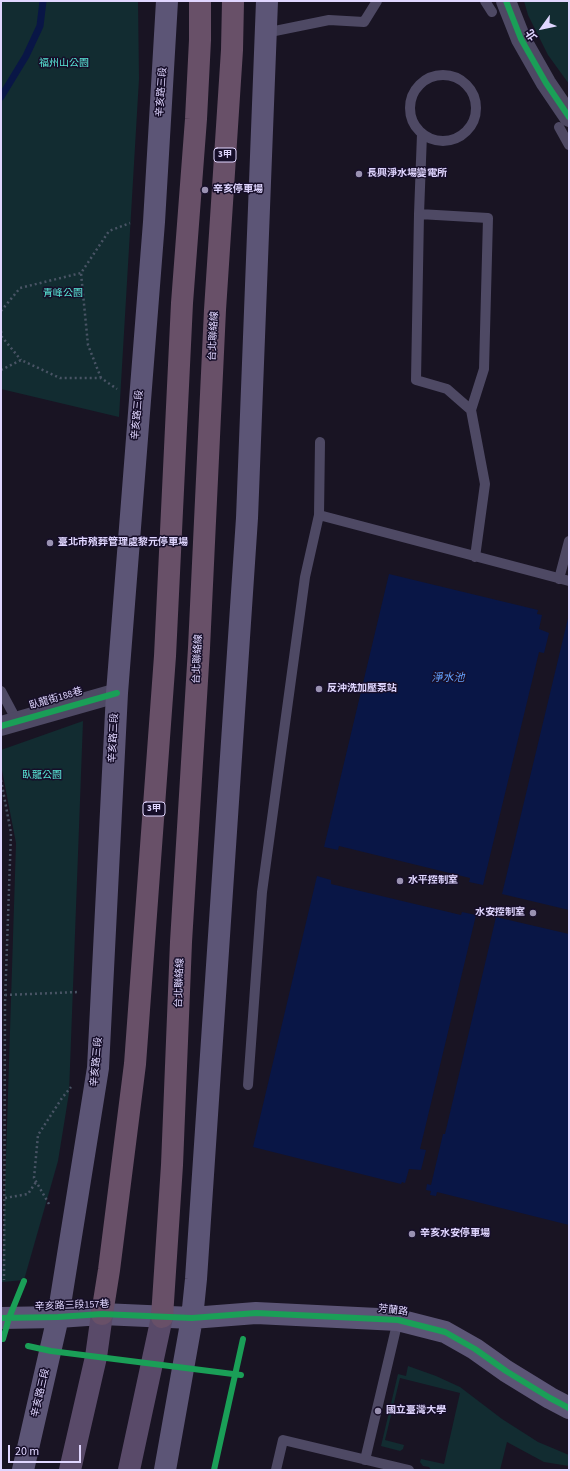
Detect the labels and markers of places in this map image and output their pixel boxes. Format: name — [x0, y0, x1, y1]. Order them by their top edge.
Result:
place label: 長興淨水場變電所 — [367, 168, 447, 180]
marker: 長興淨水場變電所 — [354, 169, 364, 179]
place label: 辛亥停車場 — [213, 184, 263, 196]
marker: 辛亥停車場 — [200, 185, 210, 195]
place label: 臺北市殯葬管理處黎元停車場 — [58, 537, 188, 549]
marker: 臺北市殯葬管理處黎元停車場 — [45, 538, 55, 548]
place label: 反沖洗加壓泵站 — [327, 683, 397, 695]
marker: 反沖洗加壓泵站 — [314, 684, 324, 694]
place label: 水平控制室 — [408, 875, 458, 887]
marker: 水平控制室 — [395, 876, 405, 886]
place label: 水安控制室 — [475, 907, 525, 919]
marker: 水安控制室 — [528, 908, 538, 918]
place label: 辛亥水安停車場 — [420, 1228, 490, 1240]
marker: 辛亥水安停車場 — [407, 1229, 417, 1239]
place label: 國立臺灣大學 — [386, 1405, 446, 1417]
marker: 國立臺灣大學 — [373, 1406, 383, 1416]

